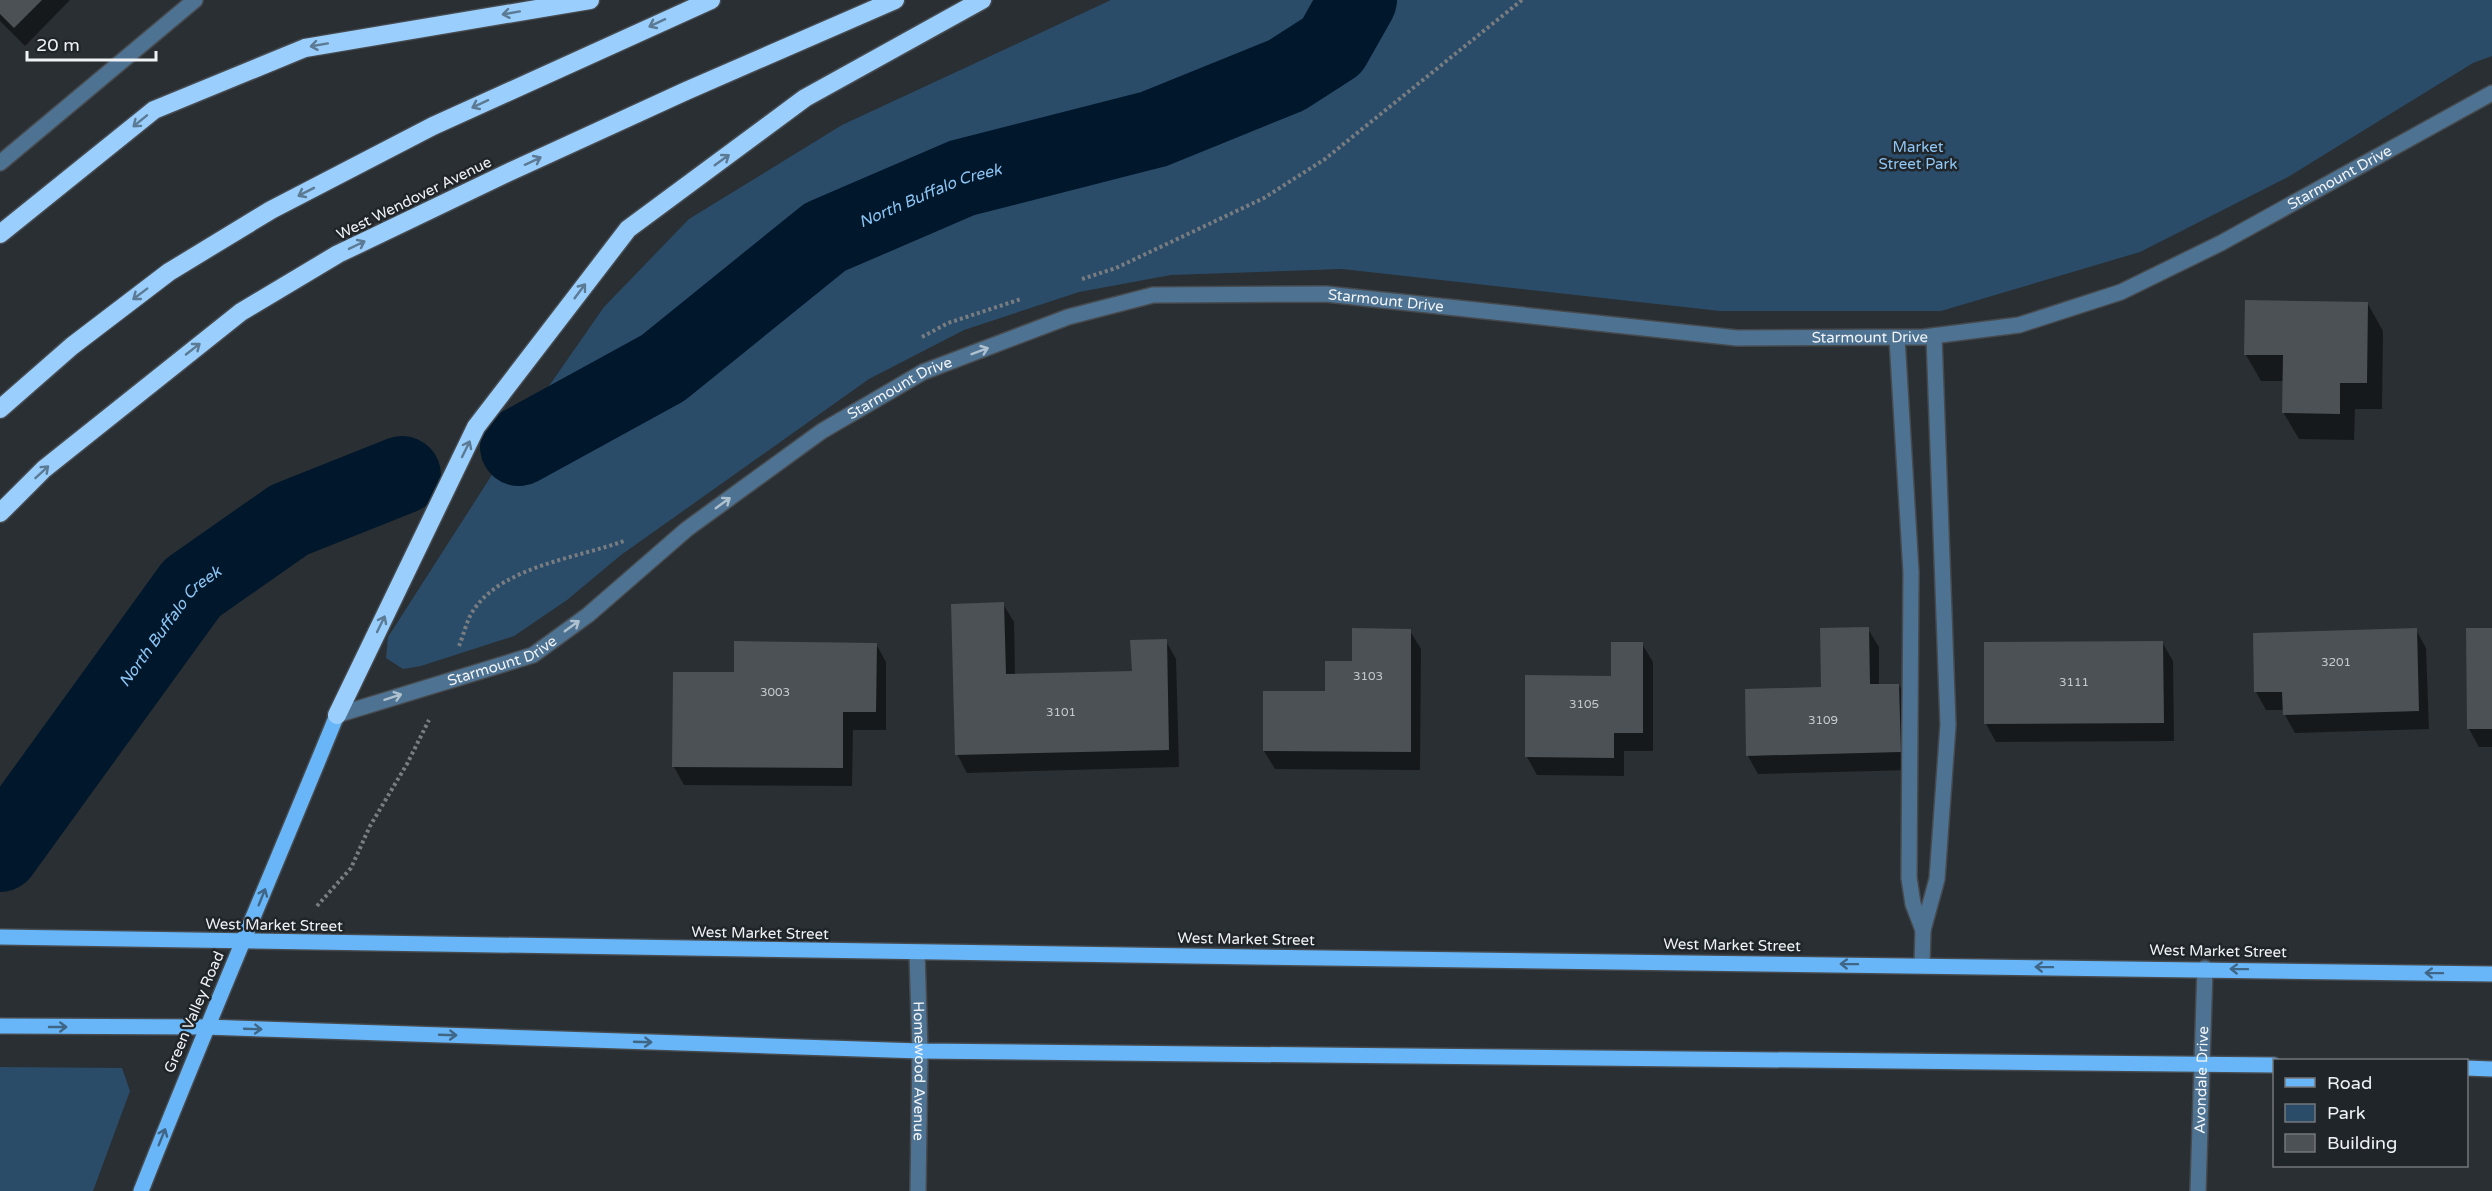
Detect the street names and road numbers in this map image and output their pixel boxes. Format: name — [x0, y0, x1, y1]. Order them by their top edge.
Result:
street label: Starmount Drive — [2284, 141, 2395, 213]
street label: West Wendover Avenue — [334, 153, 494, 243]
street label: Starmount Drive — [1327, 285, 1445, 316]
street label: Starmount Drive — [1812, 328, 1928, 347]
street label: Starmount Drive — [844, 353, 955, 423]
street label: Starmount Drive — [445, 632, 560, 690]
street label: West Market Street — [205, 915, 343, 935]
street label: West Market Street — [691, 923, 829, 943]
street label: West Market Street — [1177, 929, 1315, 949]
street label: West Market Street — [1663, 935, 1801, 955]
street label: West Market Street — [2149, 941, 2287, 961]
street label: Green Valley Road — [160, 948, 228, 1076]
street label: Homewood Avenue — [909, 1001, 929, 1141]
street label: Avondale Drive — [2191, 1026, 2212, 1134]

